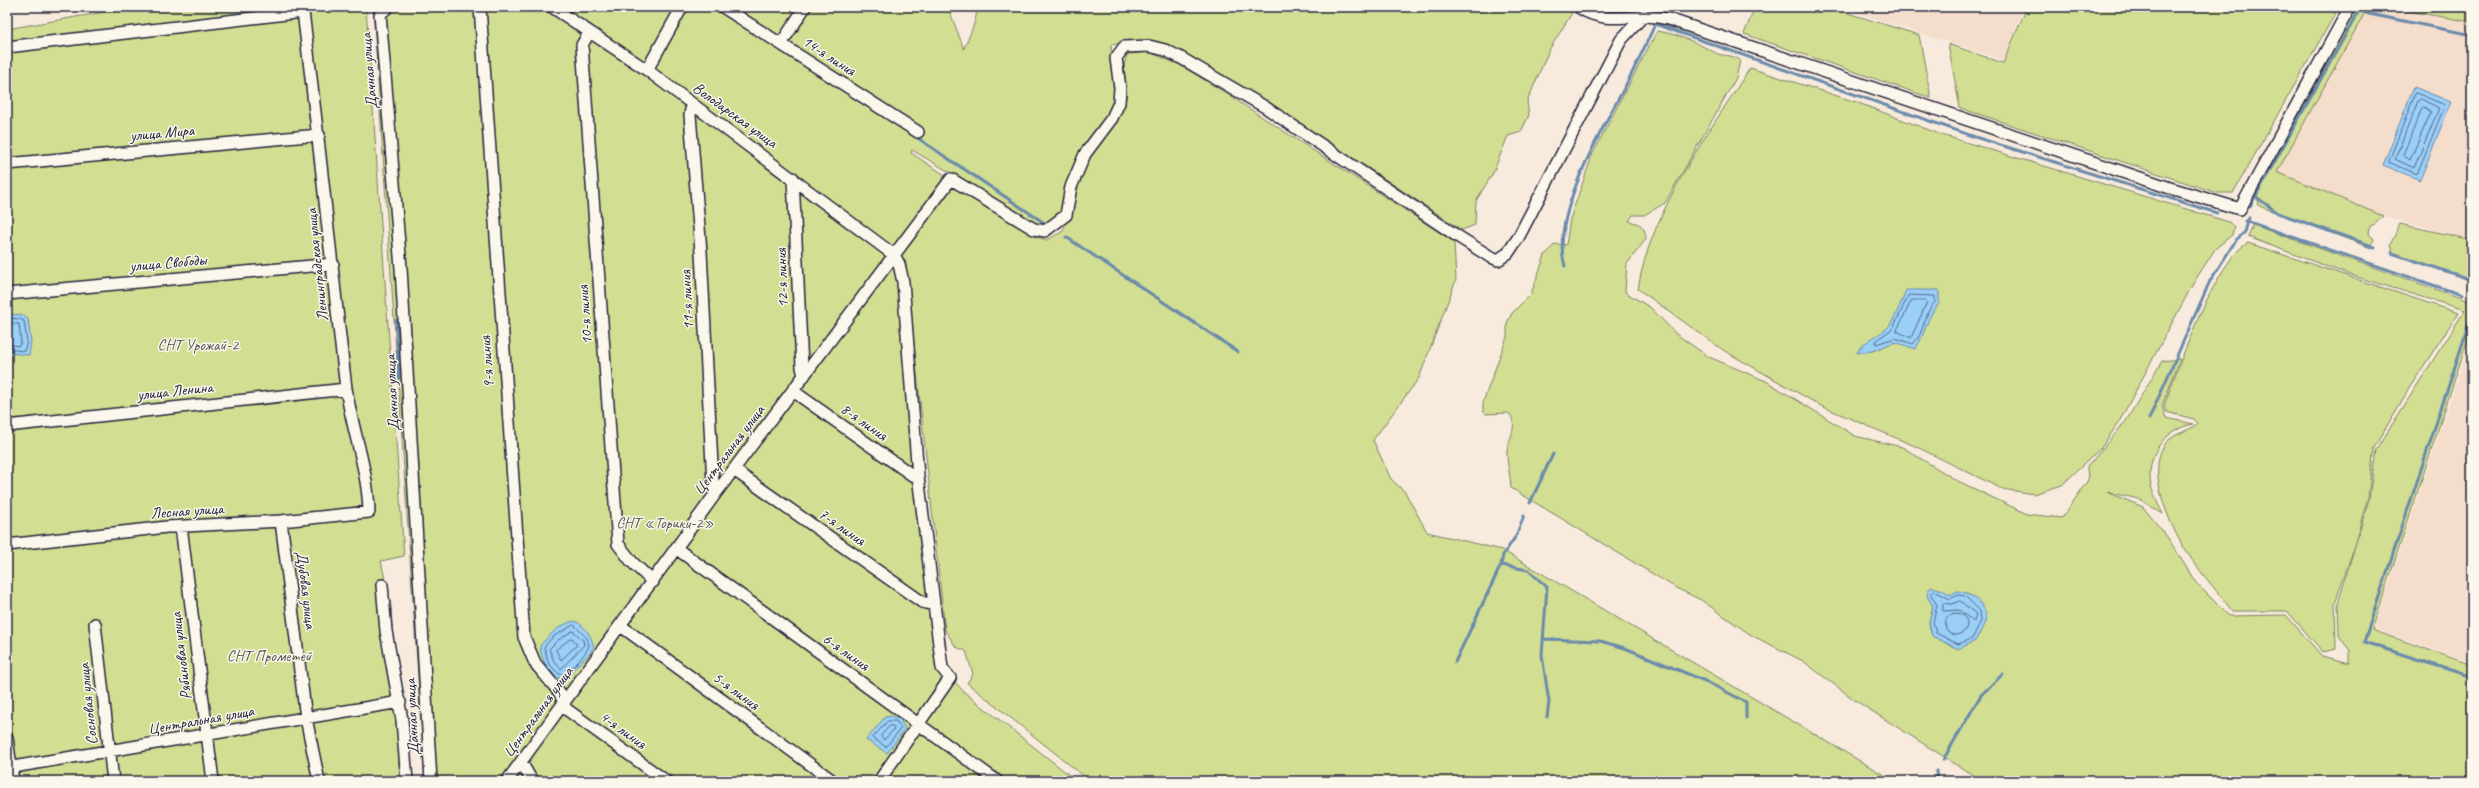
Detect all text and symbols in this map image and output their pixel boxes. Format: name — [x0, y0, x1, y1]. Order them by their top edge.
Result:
street label: Дачная улица — [356, 31, 382, 110]
street label: 14-я линия — [798, 31, 861, 81]
street label: Володарская улица — [689, 78, 782, 153]
street label: улица Мира — [128, 120, 196, 146]
street label: Ленинградская улица — [301, 206, 333, 322]
street label: 12-я линия — [771, 246, 793, 308]
street label: улица Свободы — [128, 250, 209, 276]
street label: 11-я линия — [675, 268, 699, 330]
street label: 10-я линия — [573, 283, 597, 346]
street label: 9-я линия — [475, 334, 499, 389]
park label: СНТ Урожай-2 — [157, 335, 240, 355]
street label: Дачная улица — [380, 353, 404, 432]
street label: улица Ленина — [135, 377, 215, 405]
street label: 8-я линия — [837, 399, 892, 446]
street label: Центральная улица — [689, 400, 770, 499]
street label: Лесная улица — [150, 498, 226, 524]
street label: 7-я линия — [815, 504, 870, 551]
park label: СНТ «Торики-2» — [616, 513, 714, 533]
street label: Дубовая улица — [291, 550, 321, 631]
street label: Рябиновая улица — [166, 610, 196, 701]
street label: 6-я линия — [819, 629, 874, 676]
park label: СНТ Прометей — [227, 646, 313, 666]
street label: Сосновая улица — [74, 661, 102, 746]
street label: Центральная улица — [498, 662, 578, 761]
street label: 5-я линия — [709, 667, 764, 715]
street label: Дачная улица — [400, 677, 424, 756]
street label: Центральная улица — [146, 701, 257, 739]
street label: 4-я линия — [596, 706, 651, 754]

